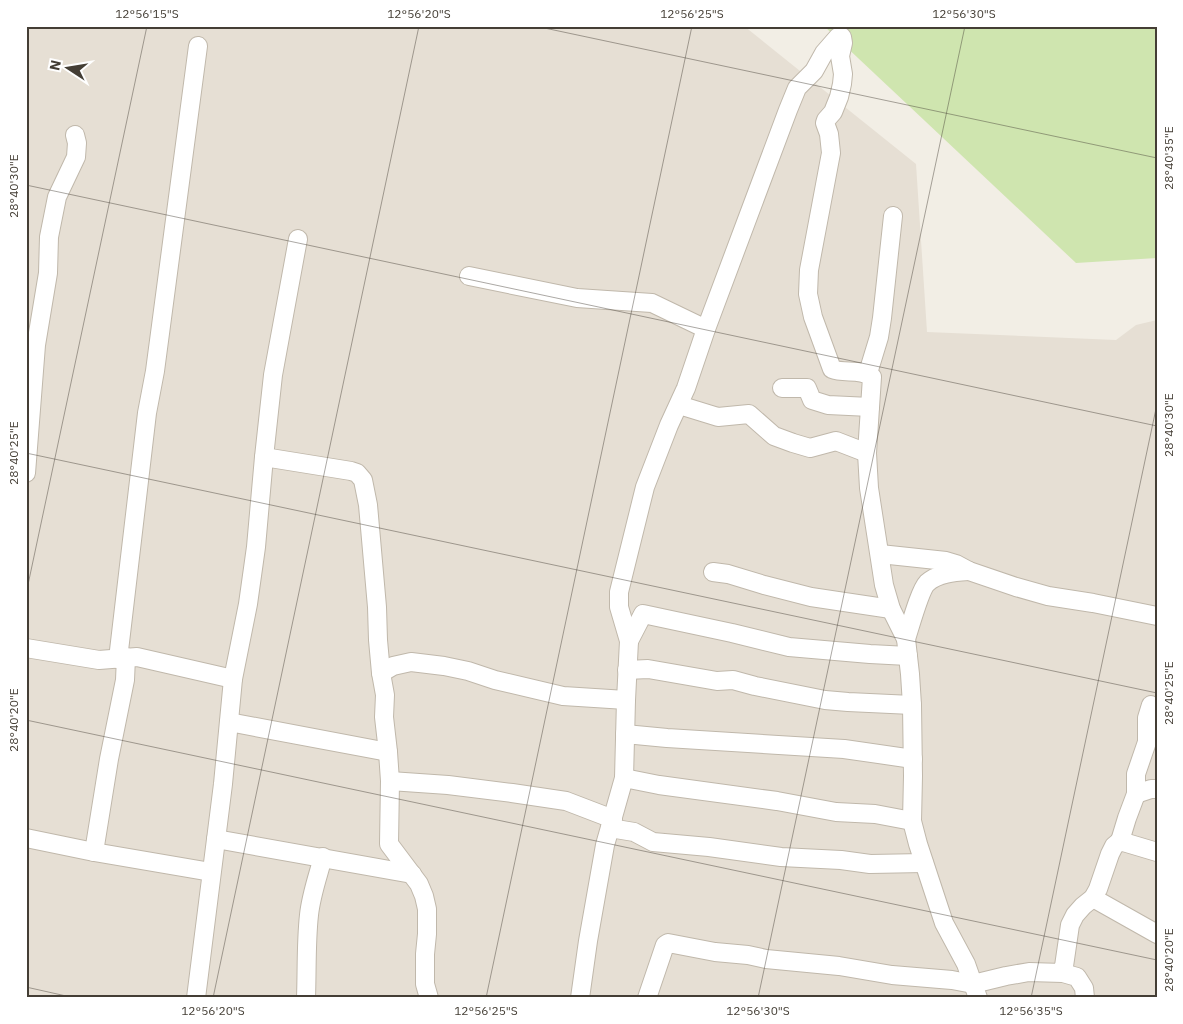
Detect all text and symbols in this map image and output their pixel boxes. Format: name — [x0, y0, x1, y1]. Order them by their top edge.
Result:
text: 12°56'15"S — [115, 6, 179, 21]
text: 12°56'20"S — [387, 6, 451, 21]
text: 12°56'25"S — [660, 6, 724, 21]
text: 12°56'30"S — [932, 6, 996, 21]
north arrow — [42, 42, 92, 92]
text: N — [45, 58, 65, 72]
text: 28°40'35"E — [1161, 126, 1176, 190]
text: 28°40'30"E — [6, 154, 21, 218]
text: 28°40'30"E — [1161, 393, 1176, 457]
text: 28°40'25"E — [6, 421, 21, 485]
text: 28°40'25"E — [1161, 661, 1176, 725]
text: 28°40'20"E — [6, 688, 21, 752]
text: 28°40'20"E — [1161, 928, 1176, 992]
text: 12°56'20"S — [181, 1003, 245, 1018]
text: 12°56'25"S — [454, 1003, 518, 1018]
text: 12°56'30"S — [726, 1003, 790, 1018]
text: 12°56'35"S — [999, 1003, 1063, 1018]

